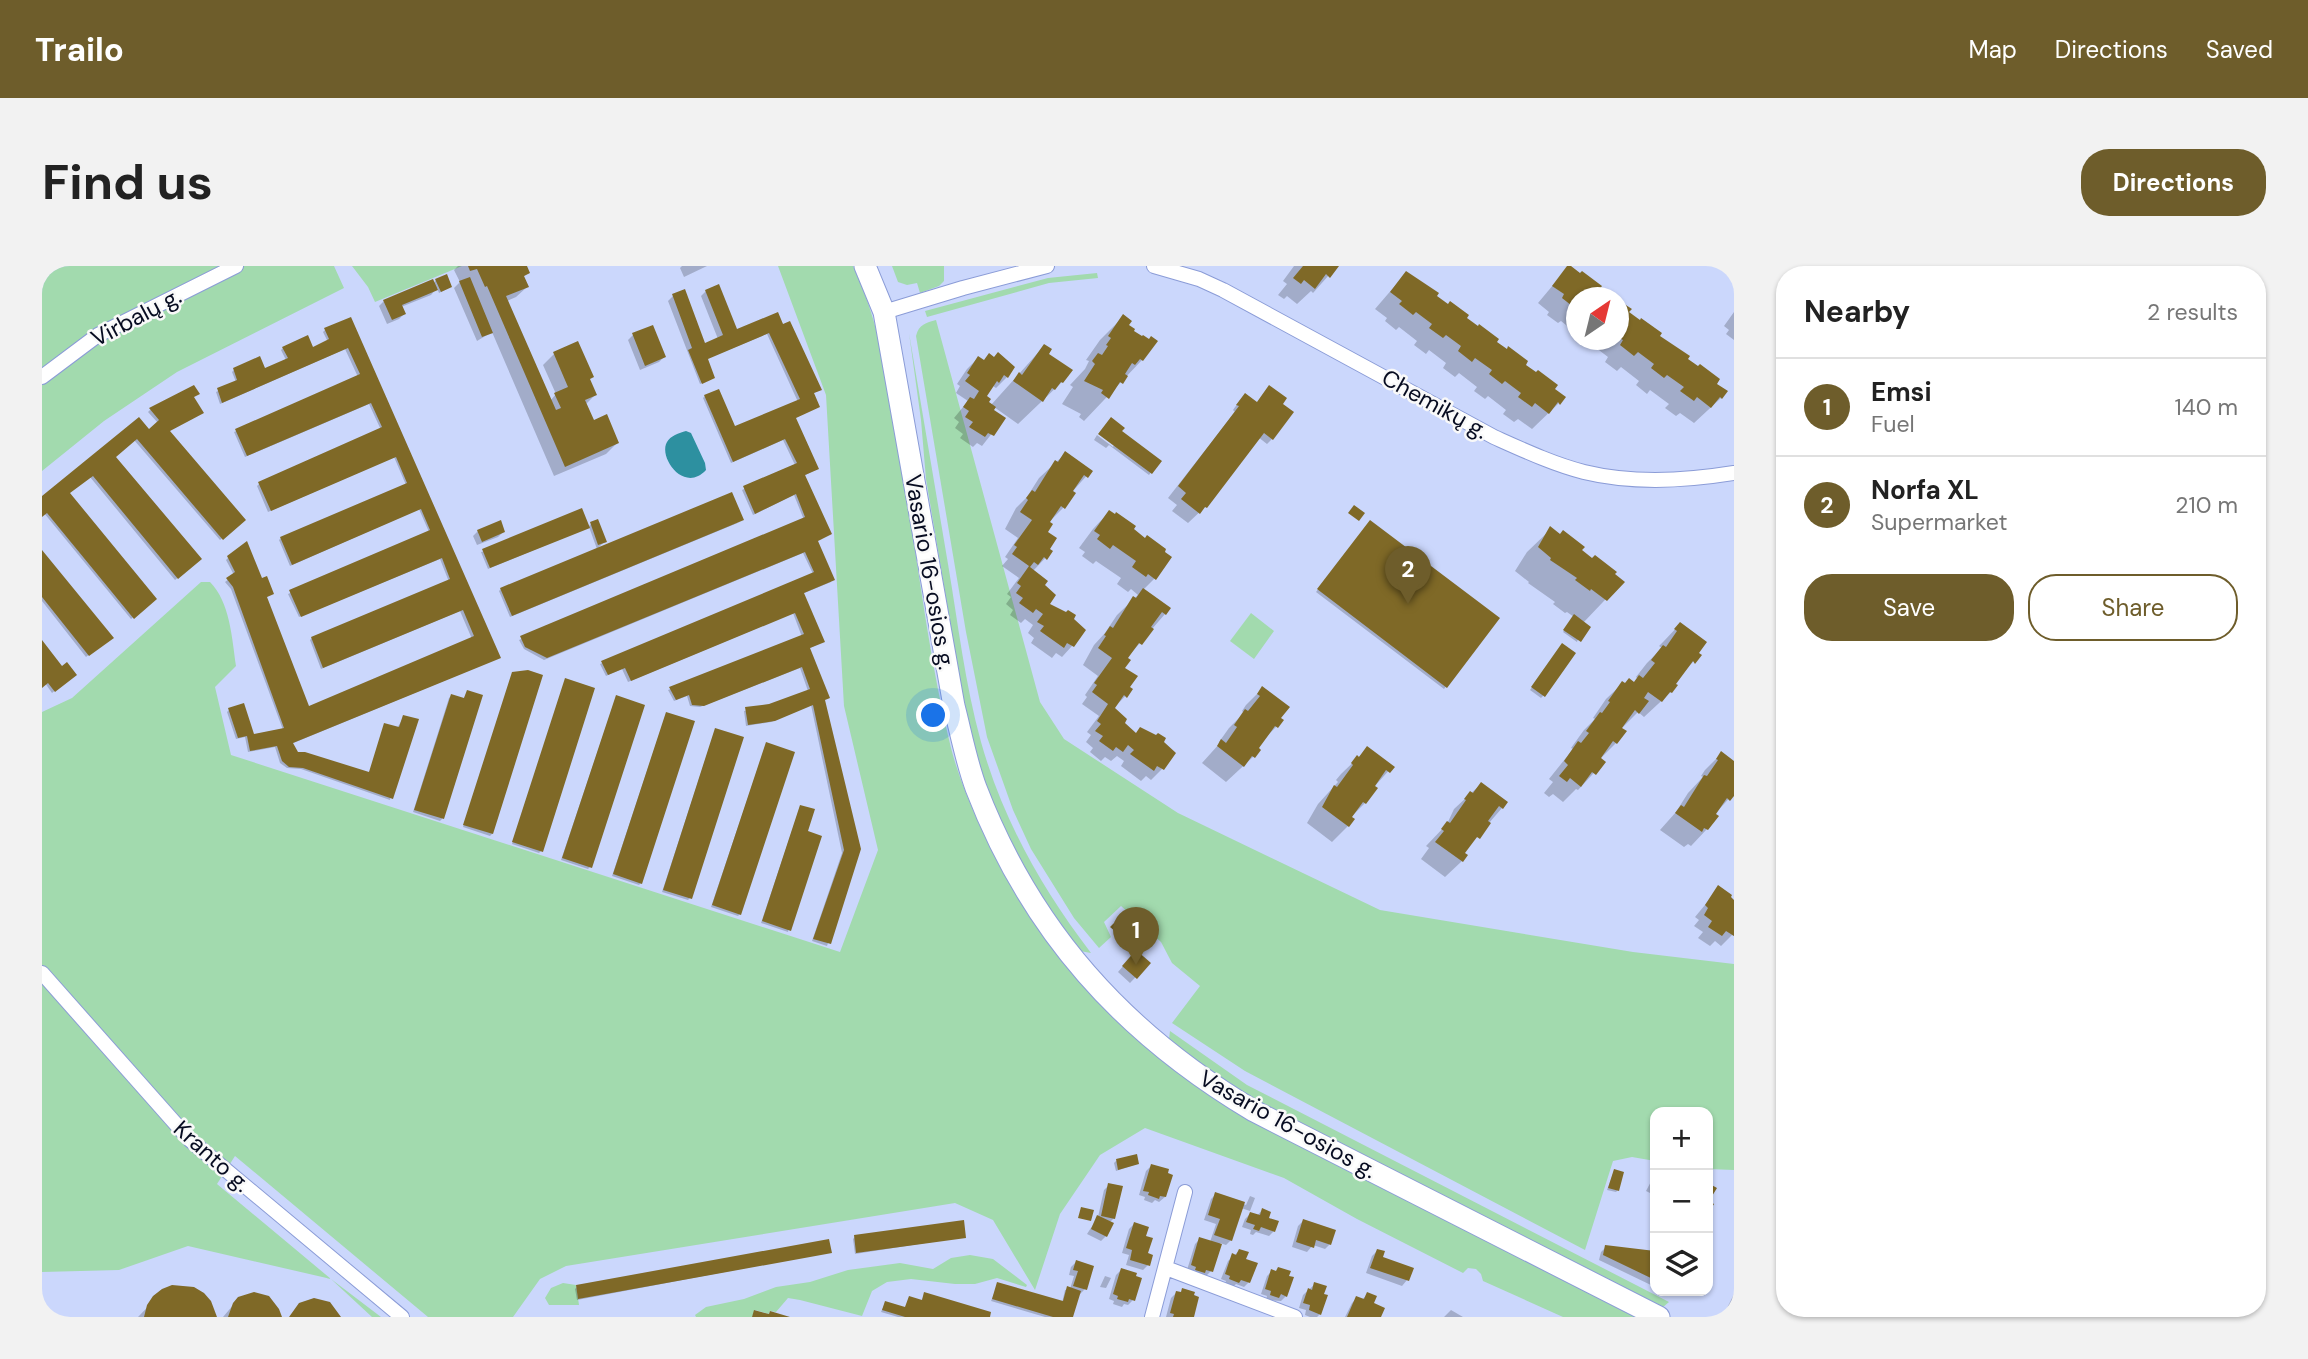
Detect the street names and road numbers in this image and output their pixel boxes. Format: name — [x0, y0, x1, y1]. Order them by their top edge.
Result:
street label: Virbalų g. — [86, 281, 186, 353]
street label: Chemikų g. — [1377, 363, 1493, 445]
street label: Vasario 16-osios g. — [898, 472, 962, 672]
street label: Vasario 16-osios g. — [1194, 1063, 1382, 1185]
street label: Kranto g. — [167, 1114, 257, 1198]

